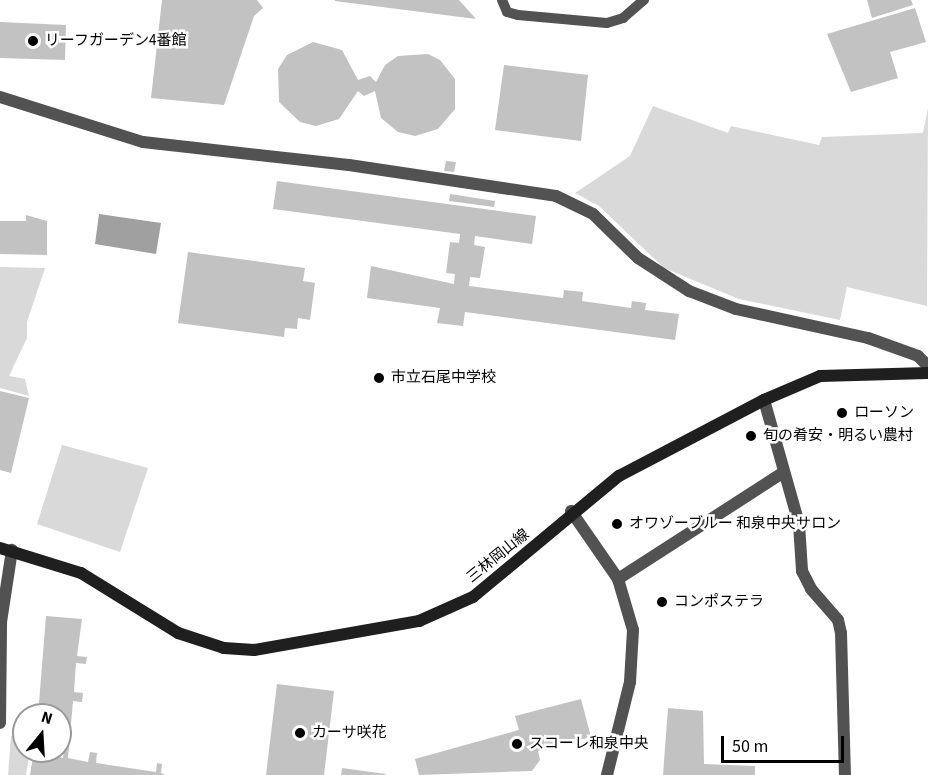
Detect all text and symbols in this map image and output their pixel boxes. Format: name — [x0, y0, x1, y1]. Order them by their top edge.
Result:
place label: リーフガーデン4番館 — [45, 32, 187, 50]
marker: リーフガーデン4番館 — [26, 34, 40, 48]
place label: 市立石尾中学校 — [391, 369, 496, 387]
marker: 市立石尾中学校 — [372, 371, 386, 385]
place label: ローソン — [854, 404, 914, 422]
marker: ローソン — [835, 406, 849, 420]
place label: 旬の肴安・明るい農村 — [763, 427, 913, 445]
marker: 旬の肴安・明るい農村 — [744, 429, 758, 443]
place label: オワゾーブルー 和泉中央サロン — [629, 515, 842, 533]
marker: オワゾーブルー 和泉中央サロン — [610, 517, 624, 531]
street label: 三林岡山線 — [463, 525, 533, 587]
place label: コンポステラ — [674, 593, 764, 611]
marker: コンポステラ — [655, 595, 669, 609]
north arrow — [12, 703, 72, 763]
text: N — [38, 706, 55, 730]
place label: カーサ咲花 — [312, 724, 387, 742]
scale bar — [724, 724, 847, 762]
marker: カーサ咲花 — [293, 726, 307, 740]
text: 50 m — [732, 734, 768, 759]
place label: スコーレ和泉中央 — [529, 735, 649, 753]
marker: スコーレ和泉中央 — [510, 737, 524, 751]

